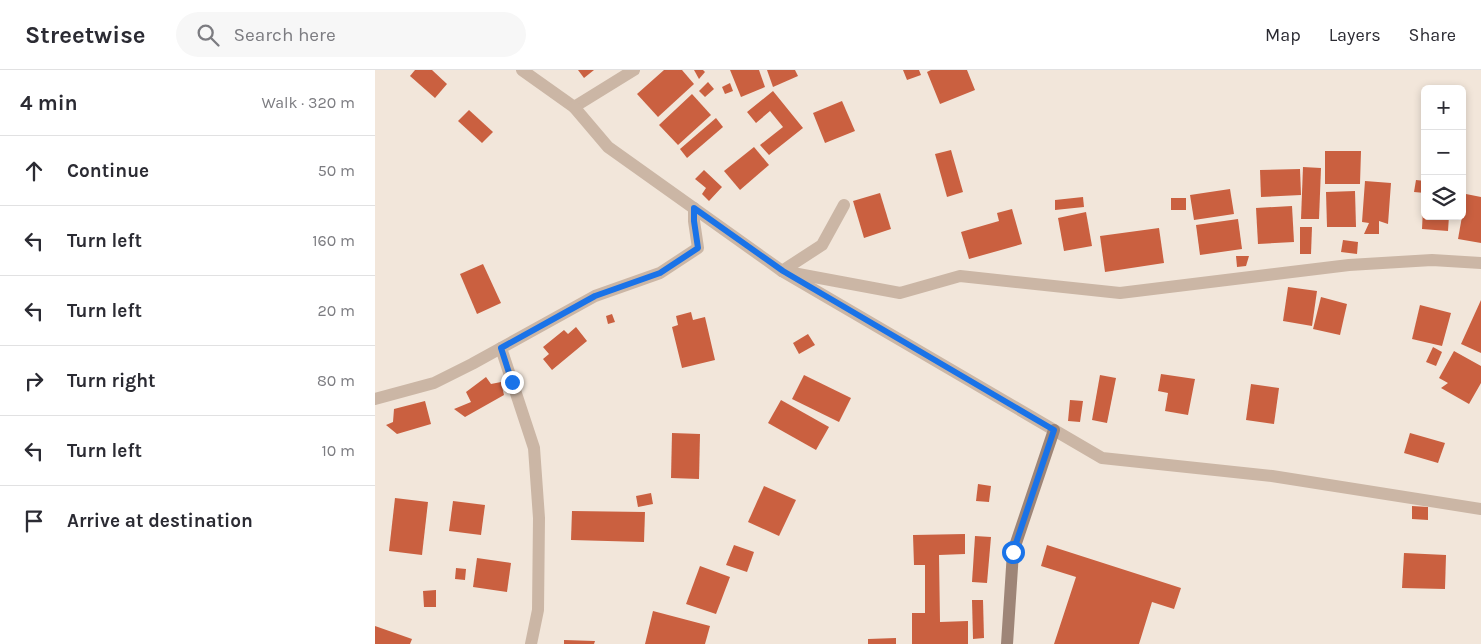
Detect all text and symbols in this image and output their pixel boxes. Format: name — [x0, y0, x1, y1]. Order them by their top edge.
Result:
search box — [176, 12, 526, 57]
text: Streetwise — [25, 21, 146, 49]
icon: search — [194, 21, 222, 49]
text: Search here — [234, 24, 336, 46]
text: Map — [1265, 24, 1301, 46]
text: Layers — [1329, 24, 1381, 46]
text: Share — [1409, 24, 1456, 46]
map controls — [1421, 85, 1466, 220]
button: + — [1421, 85, 1466, 130]
text: 4 min — [20, 91, 78, 115]
text: Walk · 320 m — [261, 93, 355, 112]
button: − — [1421, 130, 1466, 175]
icon: ahead — [20, 157, 48, 185]
text: Continue — [67, 160, 149, 182]
text: 50 m — [318, 161, 355, 180]
button: layers — [1421, 175, 1466, 220]
icon: left — [20, 227, 48, 255]
text: Turn left — [67, 230, 142, 252]
text: 160 m — [312, 231, 355, 250]
icon: left — [20, 297, 48, 325]
text: Turn left — [67, 300, 142, 322]
text: 20 m — [317, 301, 355, 320]
icon: right — [20, 367, 48, 395]
text: Turn right — [67, 370, 156, 392]
text: 80 m — [317, 371, 355, 390]
route end — [501, 371, 524, 394]
icon: left — [20, 437, 48, 465]
text: Turn left — [67, 440, 142, 462]
text: 10 m — [321, 441, 355, 460]
icon: arrive — [20, 507, 48, 535]
text: Arrive at destination — [67, 510, 253, 532]
route start — [1002, 541, 1025, 564]

